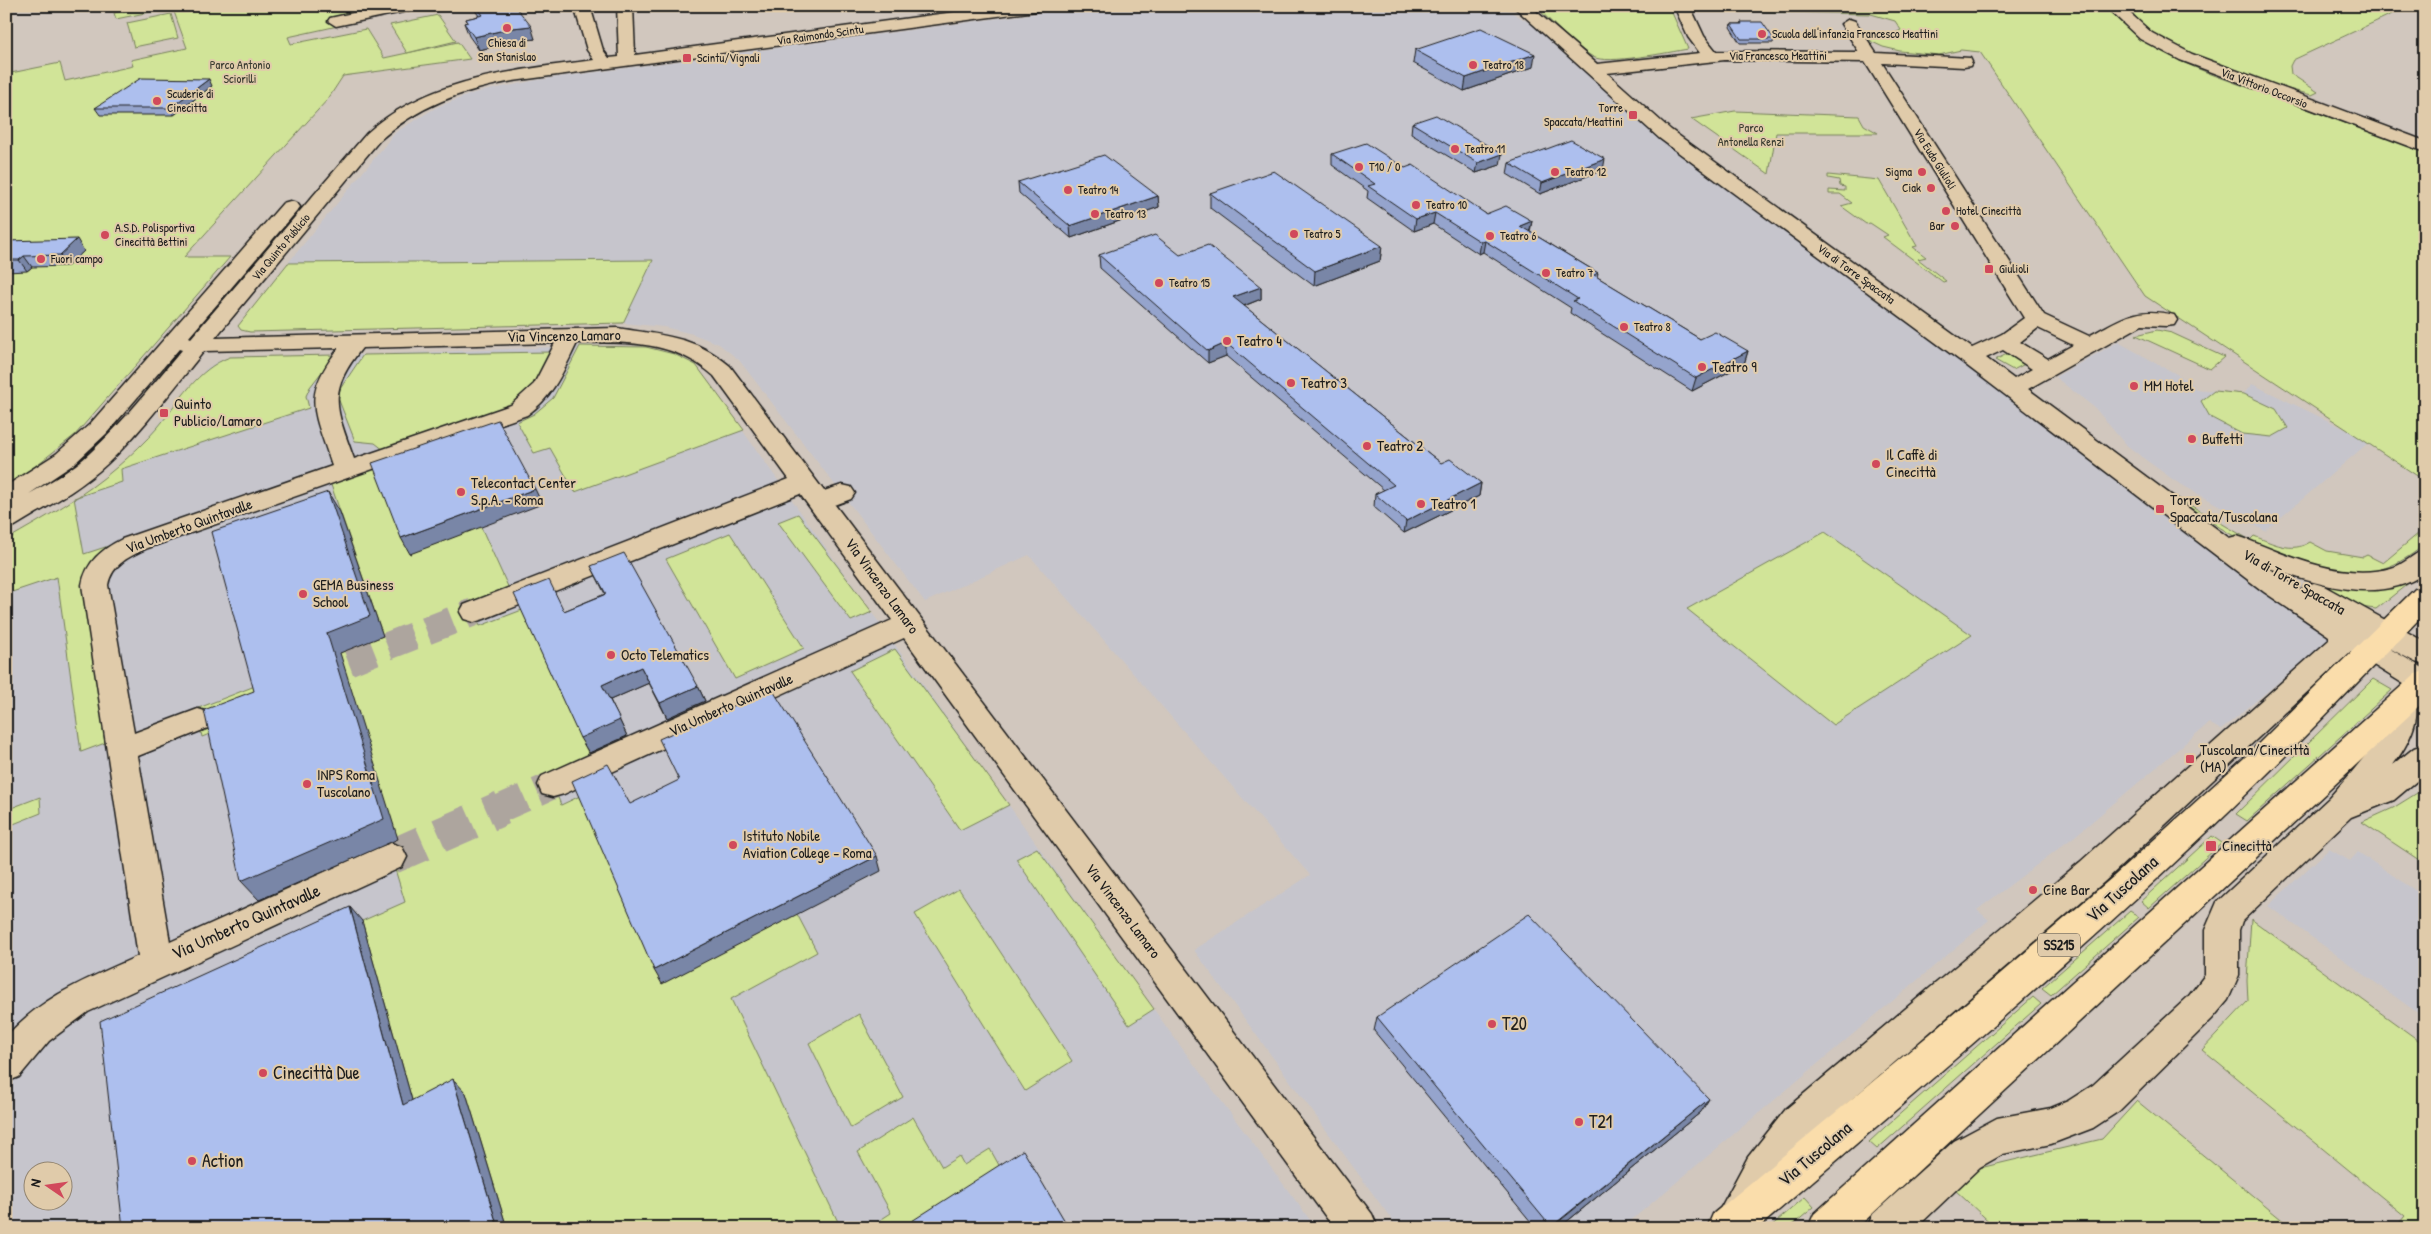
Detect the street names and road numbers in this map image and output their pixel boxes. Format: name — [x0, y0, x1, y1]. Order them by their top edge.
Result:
street label: Via Raimondo Scintu — [775, 20, 865, 49]
street label: Via Francesco Meattini — [1729, 47, 1827, 64]
street label: Via Vittorio Occorsio — [2218, 63, 2310, 112]
street label: Via Eudo Giulioli — [1910, 125, 1961, 193]
street label: Via Quinto Publicio — [247, 209, 314, 284]
street label: Via di Torre Spaccata — [1814, 240, 1899, 308]
street label: Via Vincenzo Lamaro — [507, 324, 621, 347]
street label: Via Umberto Quintavalle — [123, 493, 255, 558]
street label: Via Vincenzo Lamaro — [841, 534, 924, 638]
street label: Via di Torre Spaccata — [2239, 544, 2350, 620]
street label: Via Umberto Quintavalle — [666, 668, 796, 741]
street label: Via Tuscolana — [2080, 850, 2163, 928]
street label: Via Vincenzo Lamaro — [1081, 859, 1166, 962]
street label: Via Umberto Quintavalle — [168, 878, 324, 966]
road number: SS215 — [2038, 934, 2080, 956]
street label: Via Tuscolana — [1772, 1115, 1857, 1192]

